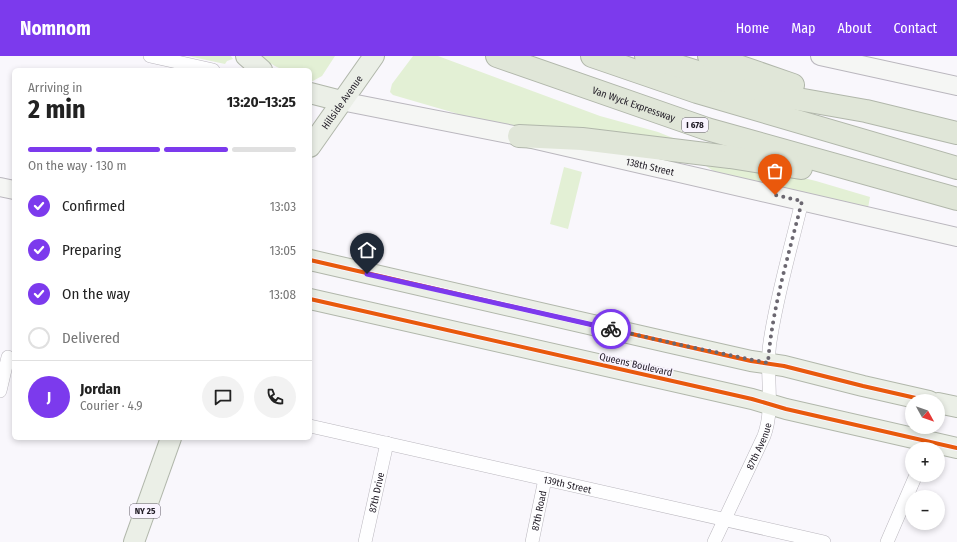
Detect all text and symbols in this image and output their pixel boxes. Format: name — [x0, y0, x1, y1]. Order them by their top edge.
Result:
text: Nomnom — [20, 17, 91, 40]
text: Home — [736, 20, 769, 37]
text: Map — [791, 20, 815, 37]
text: About — [837, 20, 872, 37]
text: Contact — [894, 20, 937, 37]
street label: Hillside Avenue — [319, 73, 366, 132]
text: Arriving in — [28, 80, 82, 95]
street label: Van Wyck Expressway — [591, 85, 677, 125]
text: 13:20–13:25 — [227, 93, 296, 111]
text: 2 min — [28, 94, 86, 125]
road number: I 678 — [682, 118, 708, 132]
pin — [758, 154, 792, 195]
street label: 138th Street — [625, 156, 676, 179]
text: On the way · 130 m — [28, 158, 127, 173]
icon: bag — [764, 160, 786, 182]
icon: check — [28, 195, 50, 217]
text: Confirmed — [62, 197, 125, 215]
text: 13:03 — [270, 199, 296, 214]
pin — [350, 233, 384, 274]
icon: check — [28, 239, 50, 261]
icon: home — [356, 239, 378, 261]
text: Preparing — [62, 241, 121, 259]
text: 13:05 — [270, 243, 296, 258]
icon: check — [28, 283, 50, 305]
text: On the way — [62, 285, 130, 303]
text: 13:08 — [269, 287, 296, 302]
courier — [591, 309, 631, 349]
icon: bike — [600, 318, 622, 340]
text: Delivered — [62, 329, 120, 347]
street label: Queens Boulevard — [598, 351, 673, 379]
button: chat — [202, 376, 244, 418]
button: phone — [254, 376, 296, 418]
text: Jordan — [80, 380, 121, 398]
text: J — [47, 388, 51, 406]
north arrow — [905, 394, 945, 434]
map controls — [905, 394, 945, 530]
text: Courier · 4.9 — [80, 398, 143, 413]
street label: 87th Avenue — [744, 422, 774, 472]
button: + — [905, 442, 945, 482]
street label: 87th Drive — [367, 471, 387, 514]
street label: 139th Street — [542, 474, 593, 496]
street label: 87th Road — [529, 490, 549, 532]
button: − — [905, 490, 945, 530]
road number: NY 25 — [130, 504, 160, 518]

